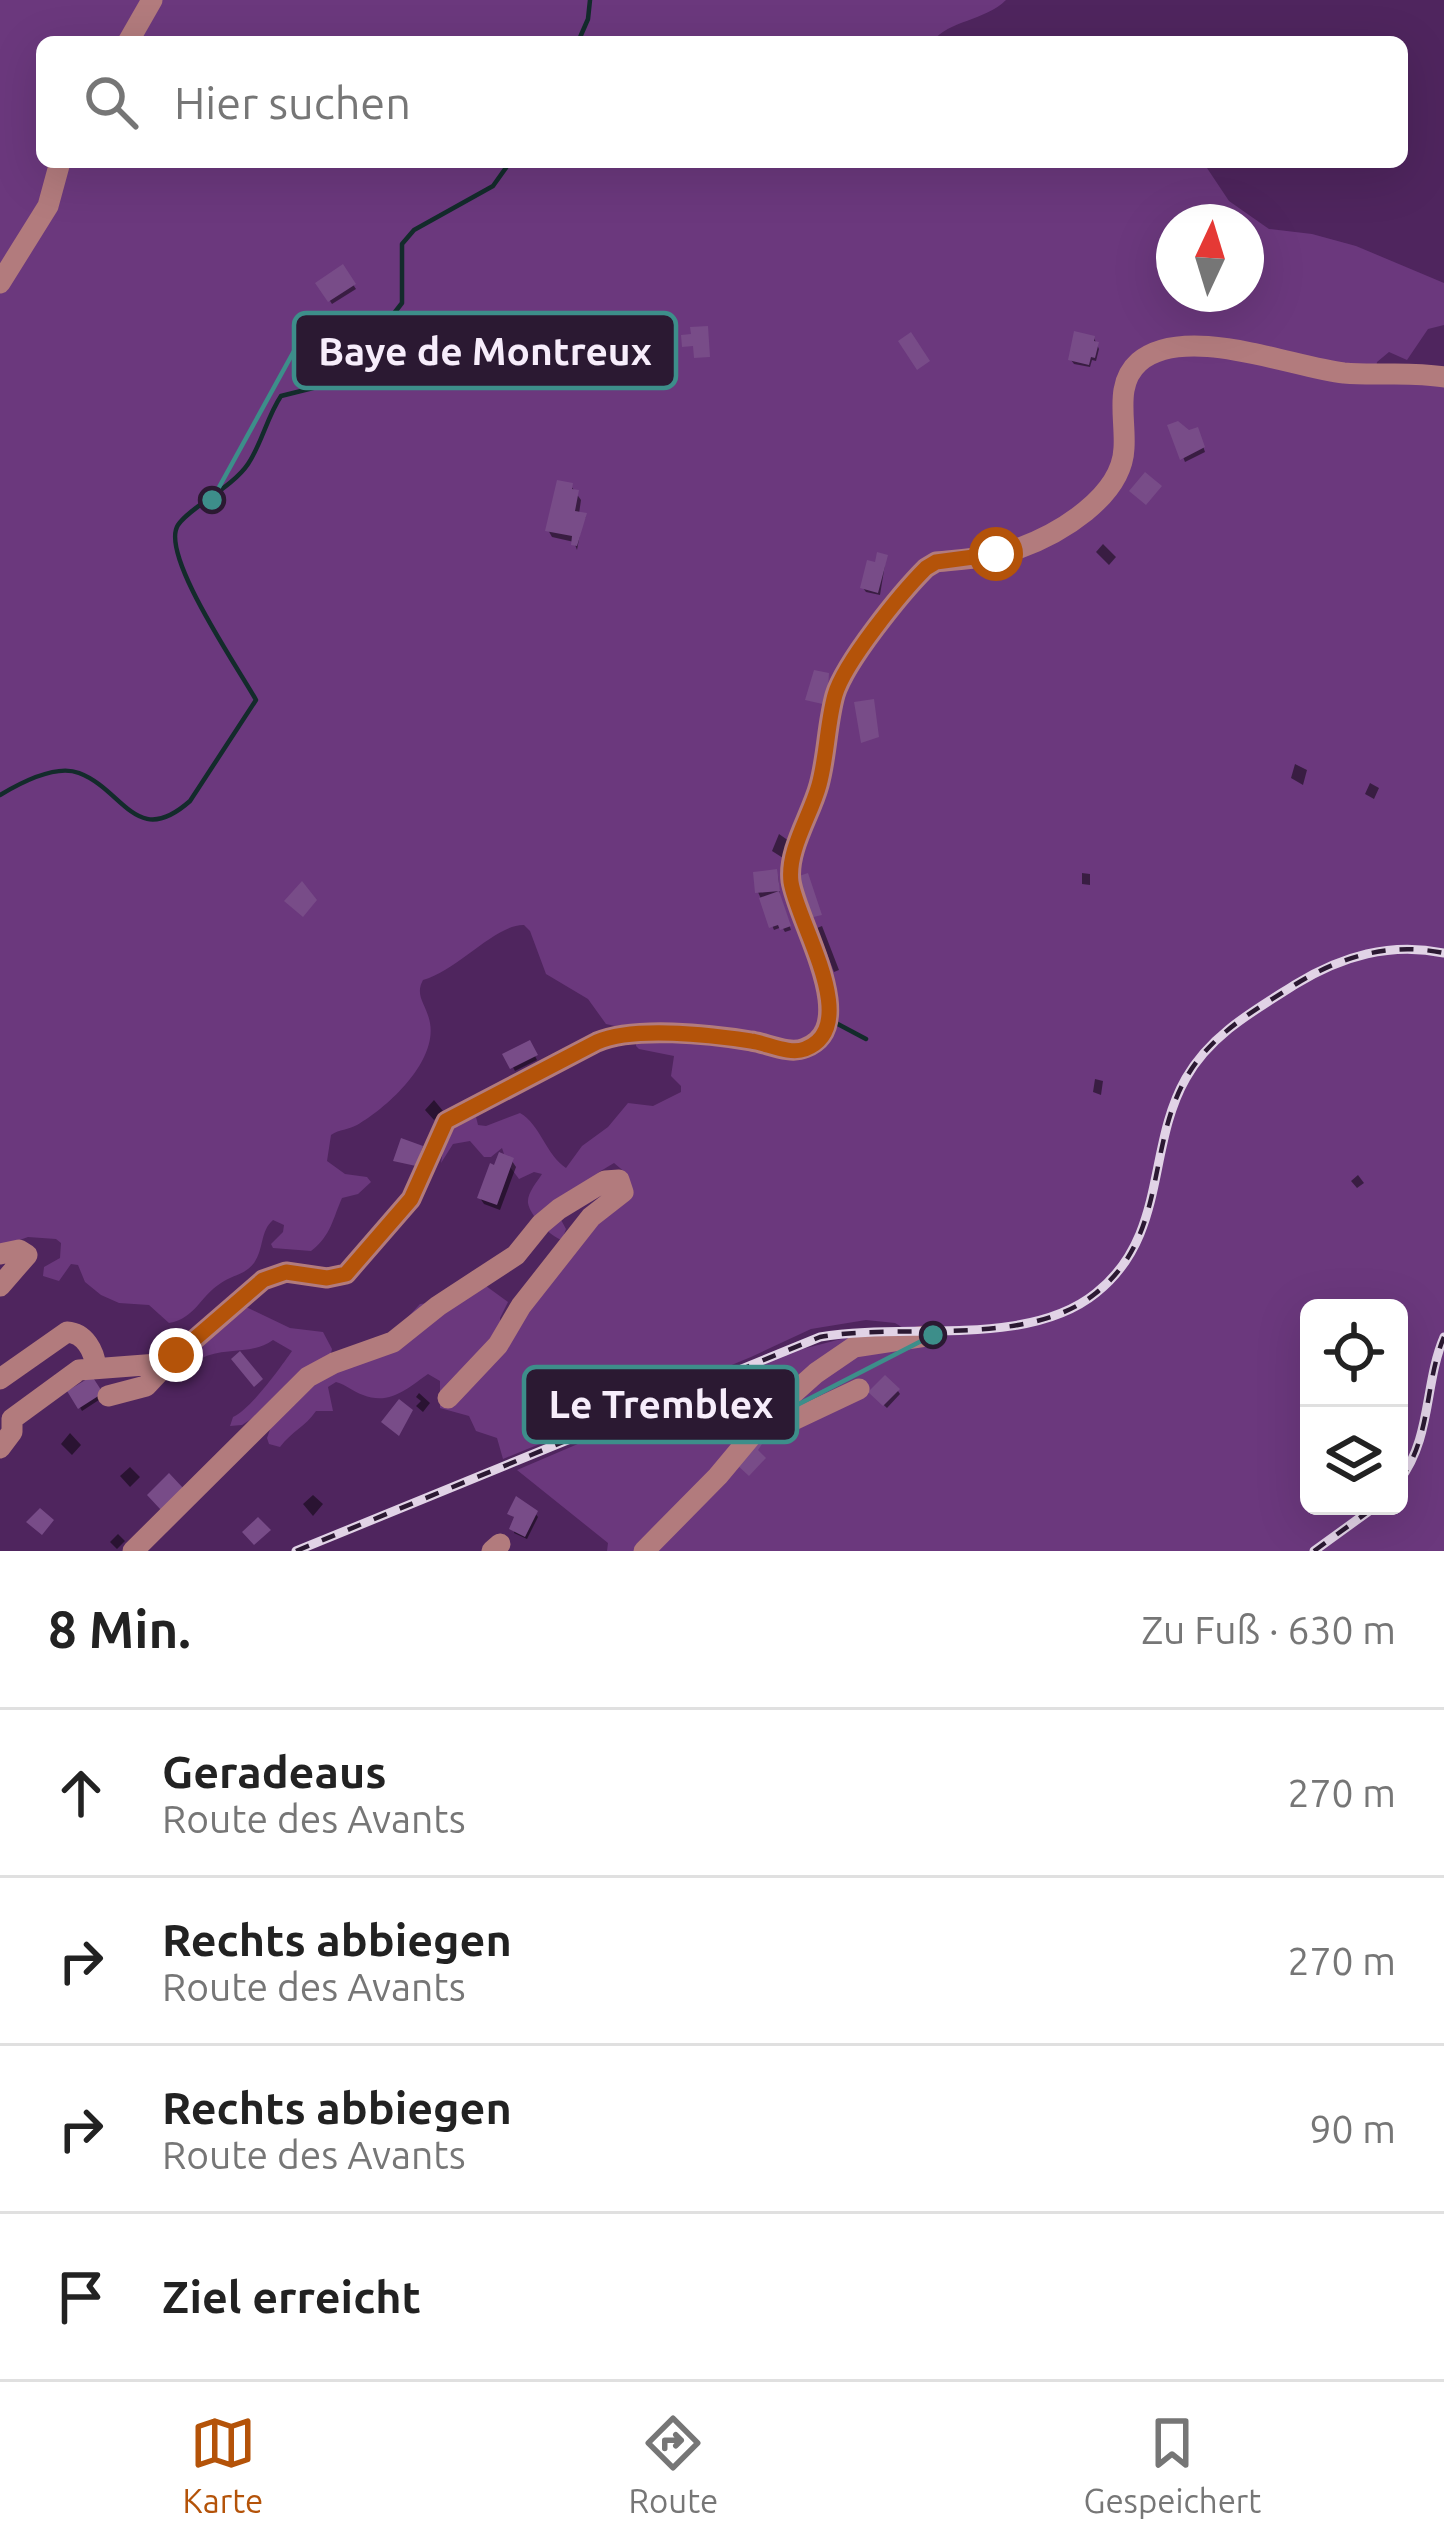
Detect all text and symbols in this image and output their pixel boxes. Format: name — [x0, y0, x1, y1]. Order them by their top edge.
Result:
search box — [36, 36, 1408, 168]
icon: search — [78, 69, 144, 135]
text: Hier suchen — [174, 77, 411, 128]
north arrow — [1156, 204, 1264, 312]
callout: Baye de Montreux — [294, 313, 676, 388]
text: Baye de Montreux — [318, 329, 652, 372]
route start — [969, 527, 1023, 581]
map controls — [1300, 1299, 1408, 1515]
button: locate — [1300, 1299, 1408, 1407]
route end — [149, 1328, 203, 1382]
callout: Le Tremblex — [524, 1367, 797, 1442]
text: Le Tremblex — [549, 1382, 773, 1425]
button: layers — [1300, 1407, 1408, 1515]
text: 8 Min. — [48, 1600, 191, 1658]
text: Zu Fuß · 630 m — [1141, 1608, 1396, 1651]
text: Geradeaus — [162, 1746, 387, 1797]
icon: ahead — [48, 1760, 114, 1826]
text: 270 m — [1287, 1771, 1396, 1814]
text: Route des Avants — [162, 1797, 466, 1840]
text: Rechts abbiegen — [162, 1914, 512, 1965]
icon: right — [48, 1928, 114, 1994]
text: 270 m — [1287, 1939, 1396, 1982]
text: Route des Avants — [162, 1965, 466, 2008]
text: Rechts abbiegen — [162, 2082, 512, 2133]
icon: right — [48, 2096, 114, 2162]
text: 90 m — [1309, 2107, 1396, 2150]
text: Route des Avants — [162, 2133, 466, 2176]
icon: arrive — [48, 2264, 114, 2330]
text: Ziel erreicht — [162, 2271, 421, 2322]
tab: Karte — [183, 2410, 263, 2519]
tab: Route — [629, 2410, 718, 2519]
tab: Gespeichert — [1084, 2410, 1261, 2519]

